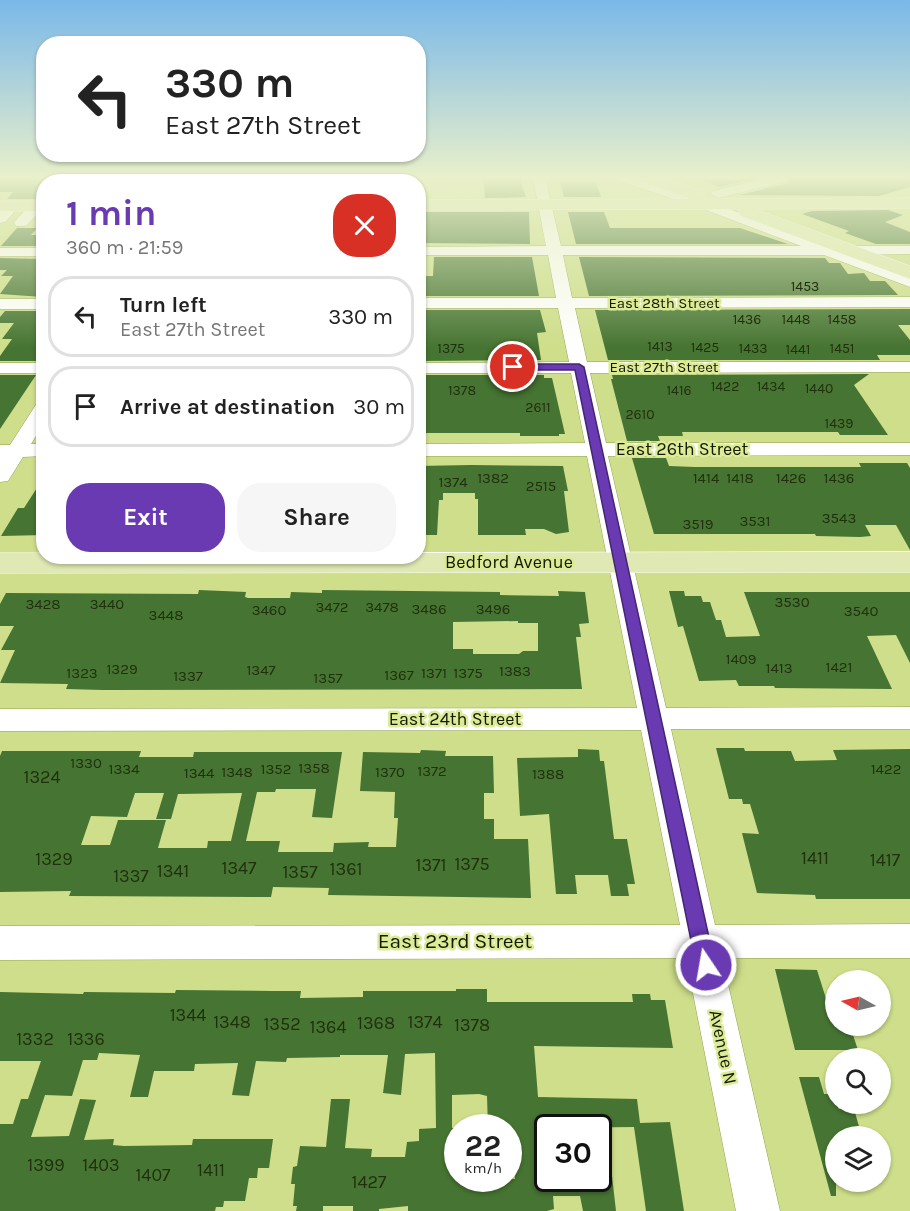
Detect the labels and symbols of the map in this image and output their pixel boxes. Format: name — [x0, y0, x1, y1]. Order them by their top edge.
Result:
house number: 1453 — [791, 278, 819, 295]
street label: East 28th Street — [608, 294, 720, 312]
house number: 1436 — [733, 311, 761, 328]
house number: 1448 — [782, 311, 810, 328]
house number: 1458 — [828, 311, 856, 328]
house number: 1413 — [647, 338, 673, 355]
house number: 1425 — [691, 339, 719, 356]
house number: 1375 — [437, 340, 465, 357]
house number: 1433 — [739, 340, 767, 357]
house number: 1451 — [830, 340, 854, 357]
pin — [487, 341, 538, 392]
house number: 1441 — [786, 341, 810, 358]
street label: East 27th Street — [610, 358, 719, 376]
house number: 1422 — [711, 378, 739, 395]
house number: 1434 — [757, 378, 785, 395]
house number: 1440 — [805, 380, 833, 397]
house number: 1378 — [448, 382, 476, 399]
house number: 1416 — [666, 382, 692, 399]
house number: 2611 — [525, 399, 551, 416]
house number: 2610 — [625, 406, 655, 423]
house number: 1439 — [825, 415, 853, 432]
street label: East 26th Street — [616, 438, 749, 460]
house number: 1382 — [477, 469, 509, 487]
house number: 1414 — [693, 469, 720, 487]
house number: 1418 — [726, 469, 754, 487]
house number: 1426 — [776, 469, 806, 487]
house number: 1436 — [824, 469, 854, 487]
house number: 1374 — [438, 473, 468, 491]
house number: 2515 — [526, 477, 556, 495]
house number: 3543 — [822, 509, 856, 527]
house number: 3531 — [739, 512, 771, 530]
house number: 3519 — [683, 515, 713, 533]
street label: Bedford Avenue — [445, 551, 573, 573]
house number: 3530 — [774, 593, 810, 611]
house number: 3428 — [25, 595, 61, 613]
house number: 3440 — [90, 595, 124, 613]
house number: 3472 — [316, 598, 348, 616]
house number: 3478 — [365, 598, 399, 616]
house number: 3486 — [411, 600, 447, 618]
house number: 3496 — [476, 600, 510, 618]
house number: 3460 — [252, 601, 286, 619]
house number: 3540 — [844, 602, 878, 620]
house number: 3448 — [149, 606, 183, 624]
house number: 1409 — [726, 650, 756, 668]
house number: 1421 — [826, 658, 853, 676]
house number: 1413 — [765, 659, 793, 677]
house number: 1329 — [106, 660, 138, 678]
house number: 1347 — [246, 661, 276, 679]
house number: 1383 — [499, 662, 531, 680]
house number: 1323 — [66, 664, 98, 682]
house number: 1371 — [421, 664, 447, 682]
house number: 1375 — [453, 664, 483, 682]
house number: 1367 — [384, 666, 414, 684]
house number: 1337 — [173, 667, 203, 685]
house number: 1357 — [313, 669, 343, 687]
street label: East 24th Street — [389, 708, 521, 730]
house number: 1330 — [70, 754, 102, 772]
house number: 1358 — [298, 759, 330, 777]
house number: 1334 — [108, 760, 140, 778]
house number: 1352 — [261, 760, 291, 778]
house number: 1422 — [871, 760, 901, 778]
house number: 1372 — [417, 762, 447, 780]
house number: 1348 — [221, 763, 253, 781]
house number: 1370 — [375, 763, 405, 781]
house number: 1344 — [184, 764, 215, 782]
house number: 1388 — [532, 765, 564, 783]
house number: 1324 — [23, 766, 61, 788]
house number: 1411 — [801, 847, 829, 869]
house number: 1329 — [35, 848, 73, 870]
house number: 1417 — [870, 849, 901, 871]
house number: 1375 — [454, 853, 490, 875]
house number: 1371 — [416, 854, 446, 876]
house number: 1347 — [221, 857, 257, 879]
house number: 1361 — [330, 858, 362, 880]
house number: 1341 — [157, 860, 189, 882]
house number: 1357 — [282, 861, 318, 883]
house number: 1337 — [113, 865, 149, 887]
street label: East 23rd Street — [378, 929, 532, 953]
position arrow — [674, 933, 738, 997]
north arrow — [825, 970, 891, 1036]
house number: 1344 — [170, 1004, 206, 1026]
street label: Avenue N — [704, 1008, 742, 1086]
house number: 1348 — [213, 1011, 251, 1033]
house number: 1374 — [407, 1011, 443, 1033]
house number: 1368 — [357, 1012, 395, 1034]
house number: 1352 — [263, 1013, 301, 1035]
house number: 1378 — [454, 1014, 490, 1036]
house number: 1364 — [310, 1016, 346, 1038]
house number: 1332 — [16, 1028, 54, 1050]
house number: 1336 — [67, 1028, 105, 1050]
speed limit sign: 30 — [534, 1114, 612, 1192]
house number: 1399 — [27, 1154, 65, 1176]
house number: 1403 — [82, 1154, 120, 1176]
house number: 1411 — [197, 1159, 225, 1181]
house number: 1407 — [135, 1164, 171, 1186]
house number: 1427 — [352, 1171, 387, 1193]

